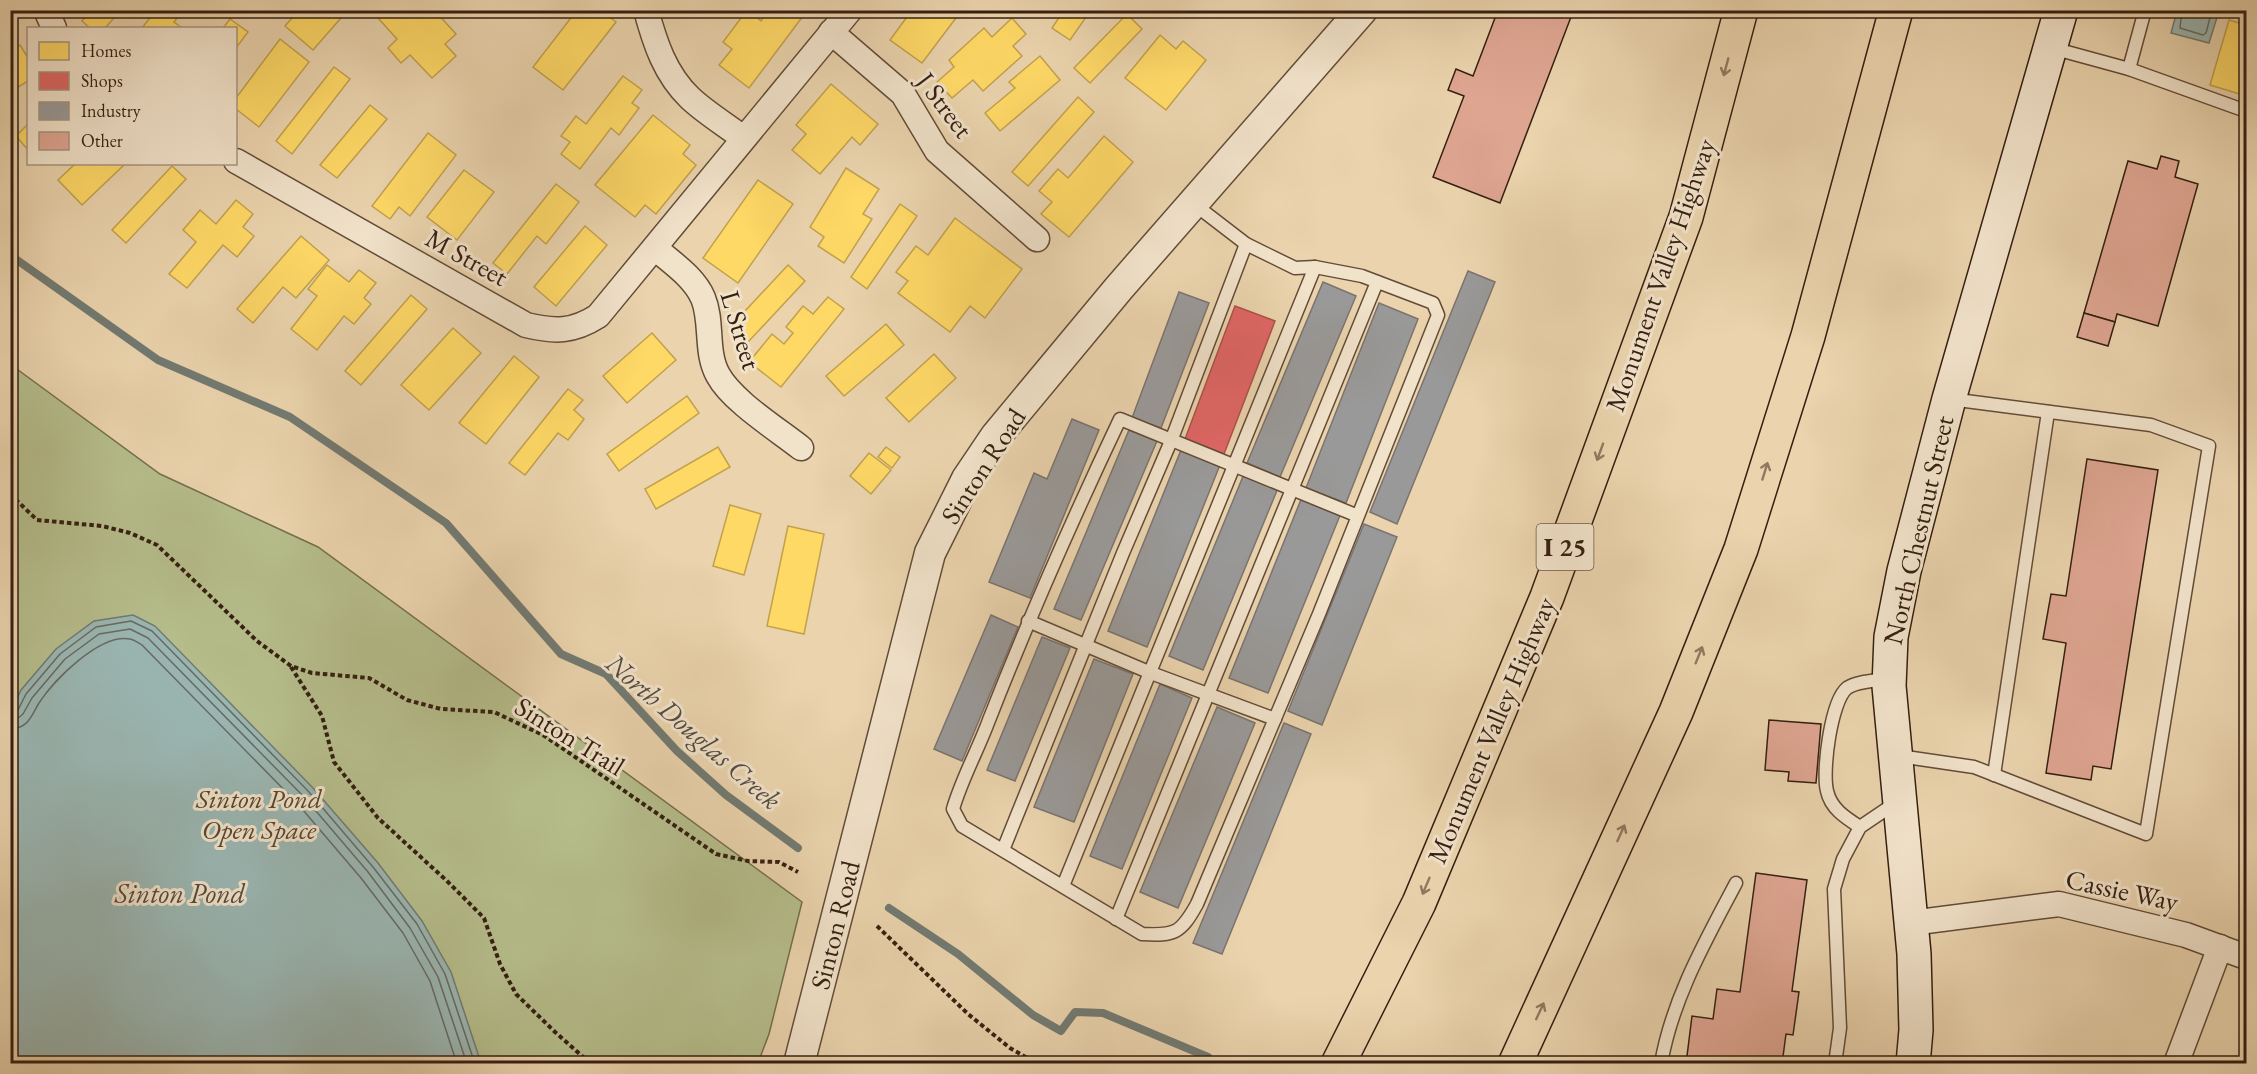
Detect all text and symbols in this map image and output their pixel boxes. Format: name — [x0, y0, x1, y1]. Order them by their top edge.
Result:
legend — [27, 27, 237, 165]
text: Homes — [81, 39, 132, 62]
one-way arrow — [1720, 57, 1731, 76]
street label: J Street — [908, 63, 982, 145]
text: Shops — [81, 69, 123, 92]
text: Industry — [81, 99, 141, 122]
text: Other — [81, 129, 123, 152]
street label: Monument Valley Highway — [1597, 134, 1723, 416]
street label: M Street — [420, 220, 515, 294]
street label: L Street — [712, 286, 770, 374]
street label: Sinton Road — [933, 401, 1034, 531]
street label: North Chestnut Street — [1875, 412, 1961, 648]
one-way arrow — [1594, 442, 1605, 460]
one-way arrow — [1761, 462, 1772, 481]
road number: I 25 — [1536, 524, 1594, 570]
street label: Monument Valley Highway — [1419, 591, 1563, 869]
water label: North Douglas Creek — [598, 644, 789, 817]
one-way arrow — [1694, 646, 1705, 664]
street label: Sinton Trail — [508, 689, 632, 783]
park label: Sinton Pond Open Space — [195, 781, 323, 847]
one-way arrow — [1616, 825, 1627, 843]
street label: Sinton Road — [802, 857, 868, 993]
street label: Cassie Way — [2062, 861, 2182, 919]
water label: Sinton Pond — [114, 875, 246, 911]
one-way arrow — [1420, 876, 1431, 894]
one-way arrow — [1535, 1002, 1546, 1020]

